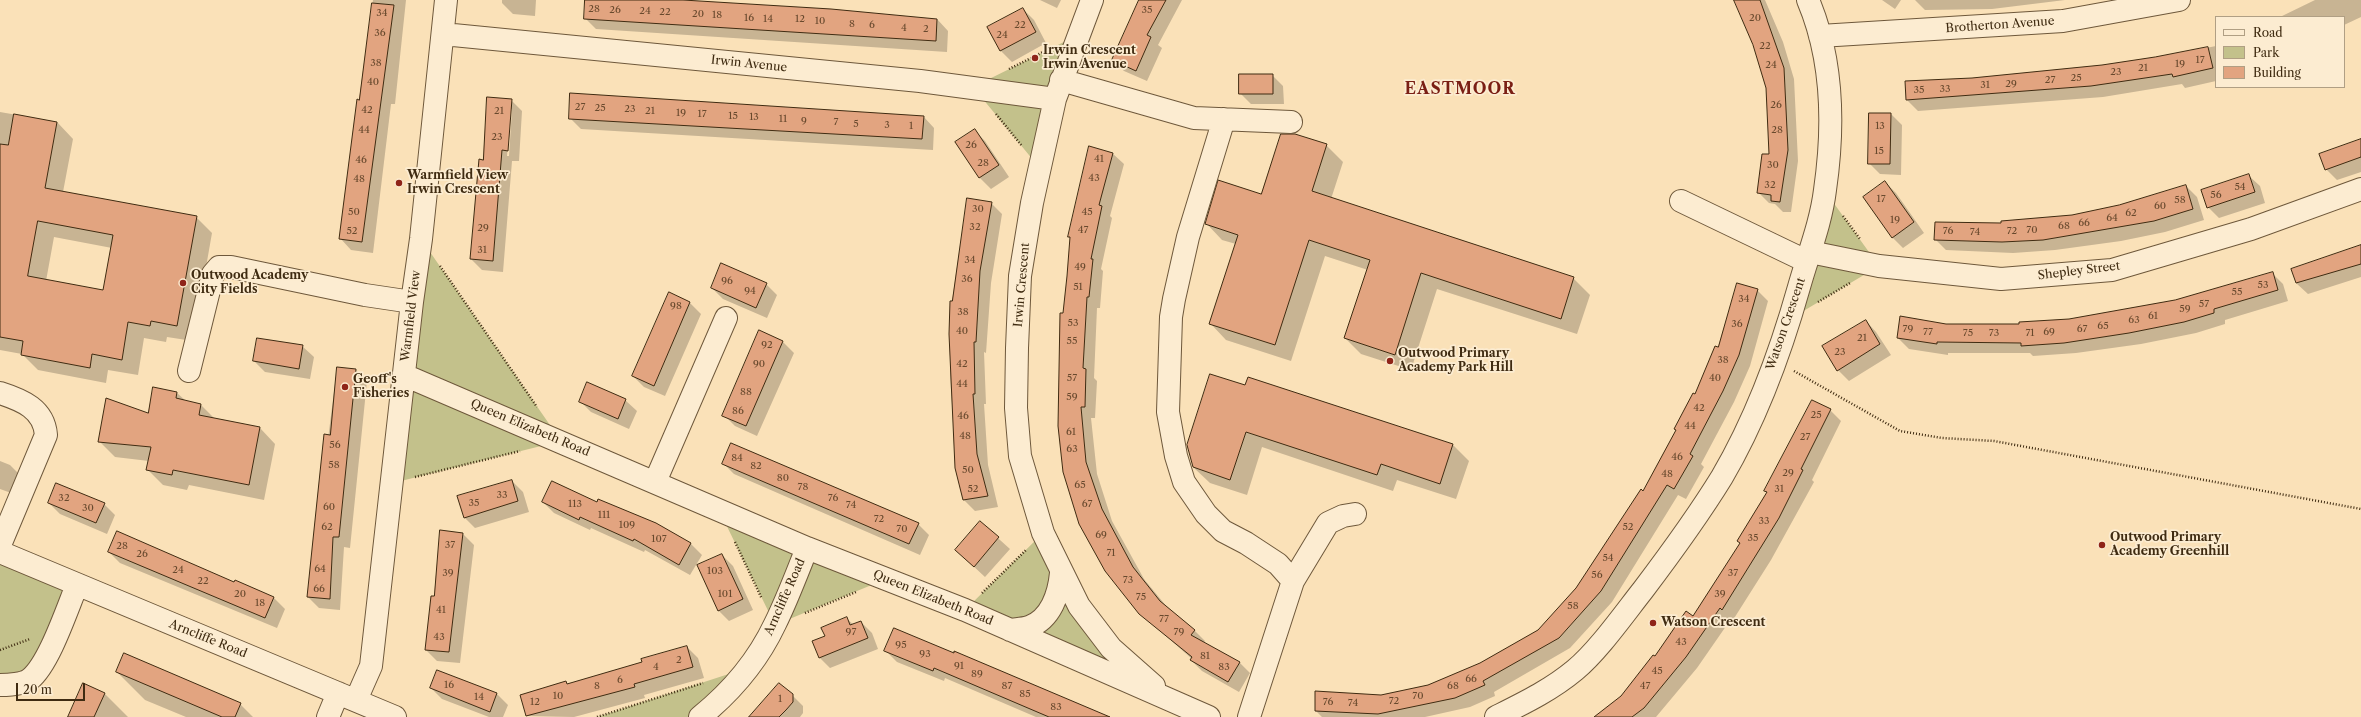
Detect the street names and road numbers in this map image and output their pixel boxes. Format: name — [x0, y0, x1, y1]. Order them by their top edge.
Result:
street label: Brotherton Avenue — [1945, 14, 2055, 36]
street label: Irwin Avenue — [710, 53, 788, 75]
street label: Irwin Crescent — [1011, 242, 1033, 328]
street label: Shepley Street — [2037, 259, 2121, 283]
street label: Warmfield View — [398, 270, 424, 362]
street label: Watson Crescent — [1763, 276, 1809, 372]
street label: Queen Elizabeth Road — [468, 396, 592, 460]
street label: Arncliffe Road — [762, 556, 808, 638]
street label: Queen Elizabeth Road — [871, 567, 995, 629]
street label: Arncliffe Road — [167, 617, 249, 661]

